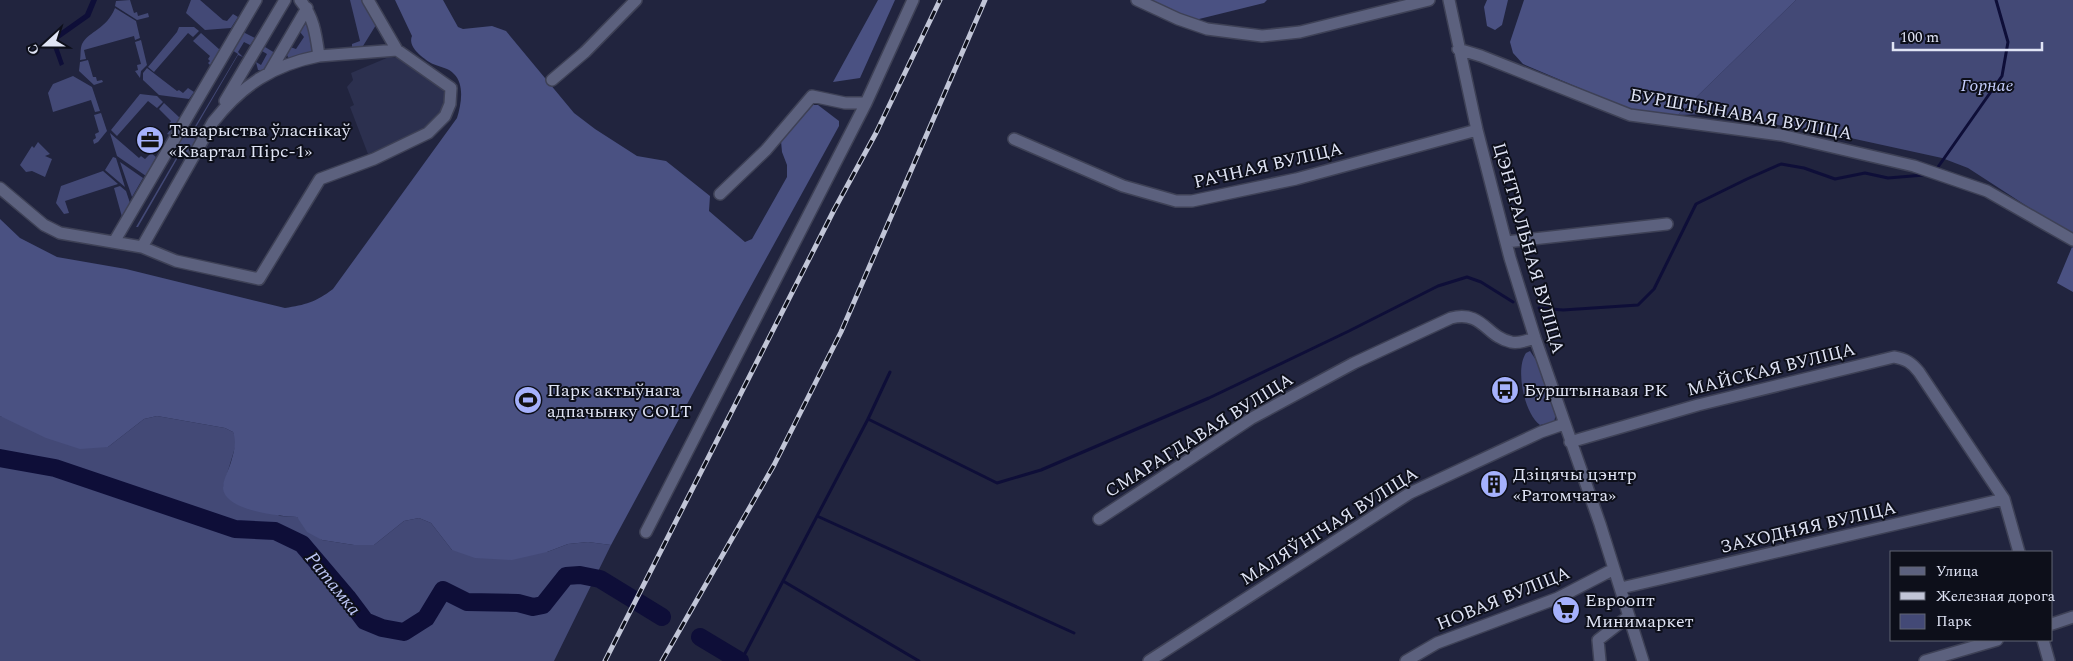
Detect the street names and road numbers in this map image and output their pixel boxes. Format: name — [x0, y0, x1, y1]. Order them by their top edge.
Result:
street label: БУРШТЫНАВАЯ ВУЛІЦА — [1628, 82, 1854, 147]
street label: РАЧНАЯ ВУЛІЦА — [1191, 135, 1345, 196]
street label: ЦЭНТРАЛЬНАЯ ВУЛІЦА — [1485, 139, 1572, 357]
street label: МАЙСКАЯ ВУЛІЦА — [1684, 336, 1858, 403]
street label: СМАРАГДАВАЯ ВУЛІЦА — [1100, 366, 1299, 505]
street label: МАЛЯЎНІЧАЯ ВУЛІЦА — [1235, 461, 1423, 592]
street label: ЗАХОДНЯЯ ВУЛІЦА — [1718, 494, 1899, 561]
street label: НОВАЯ ВУЛІЦА — [1432, 559, 1574, 638]

